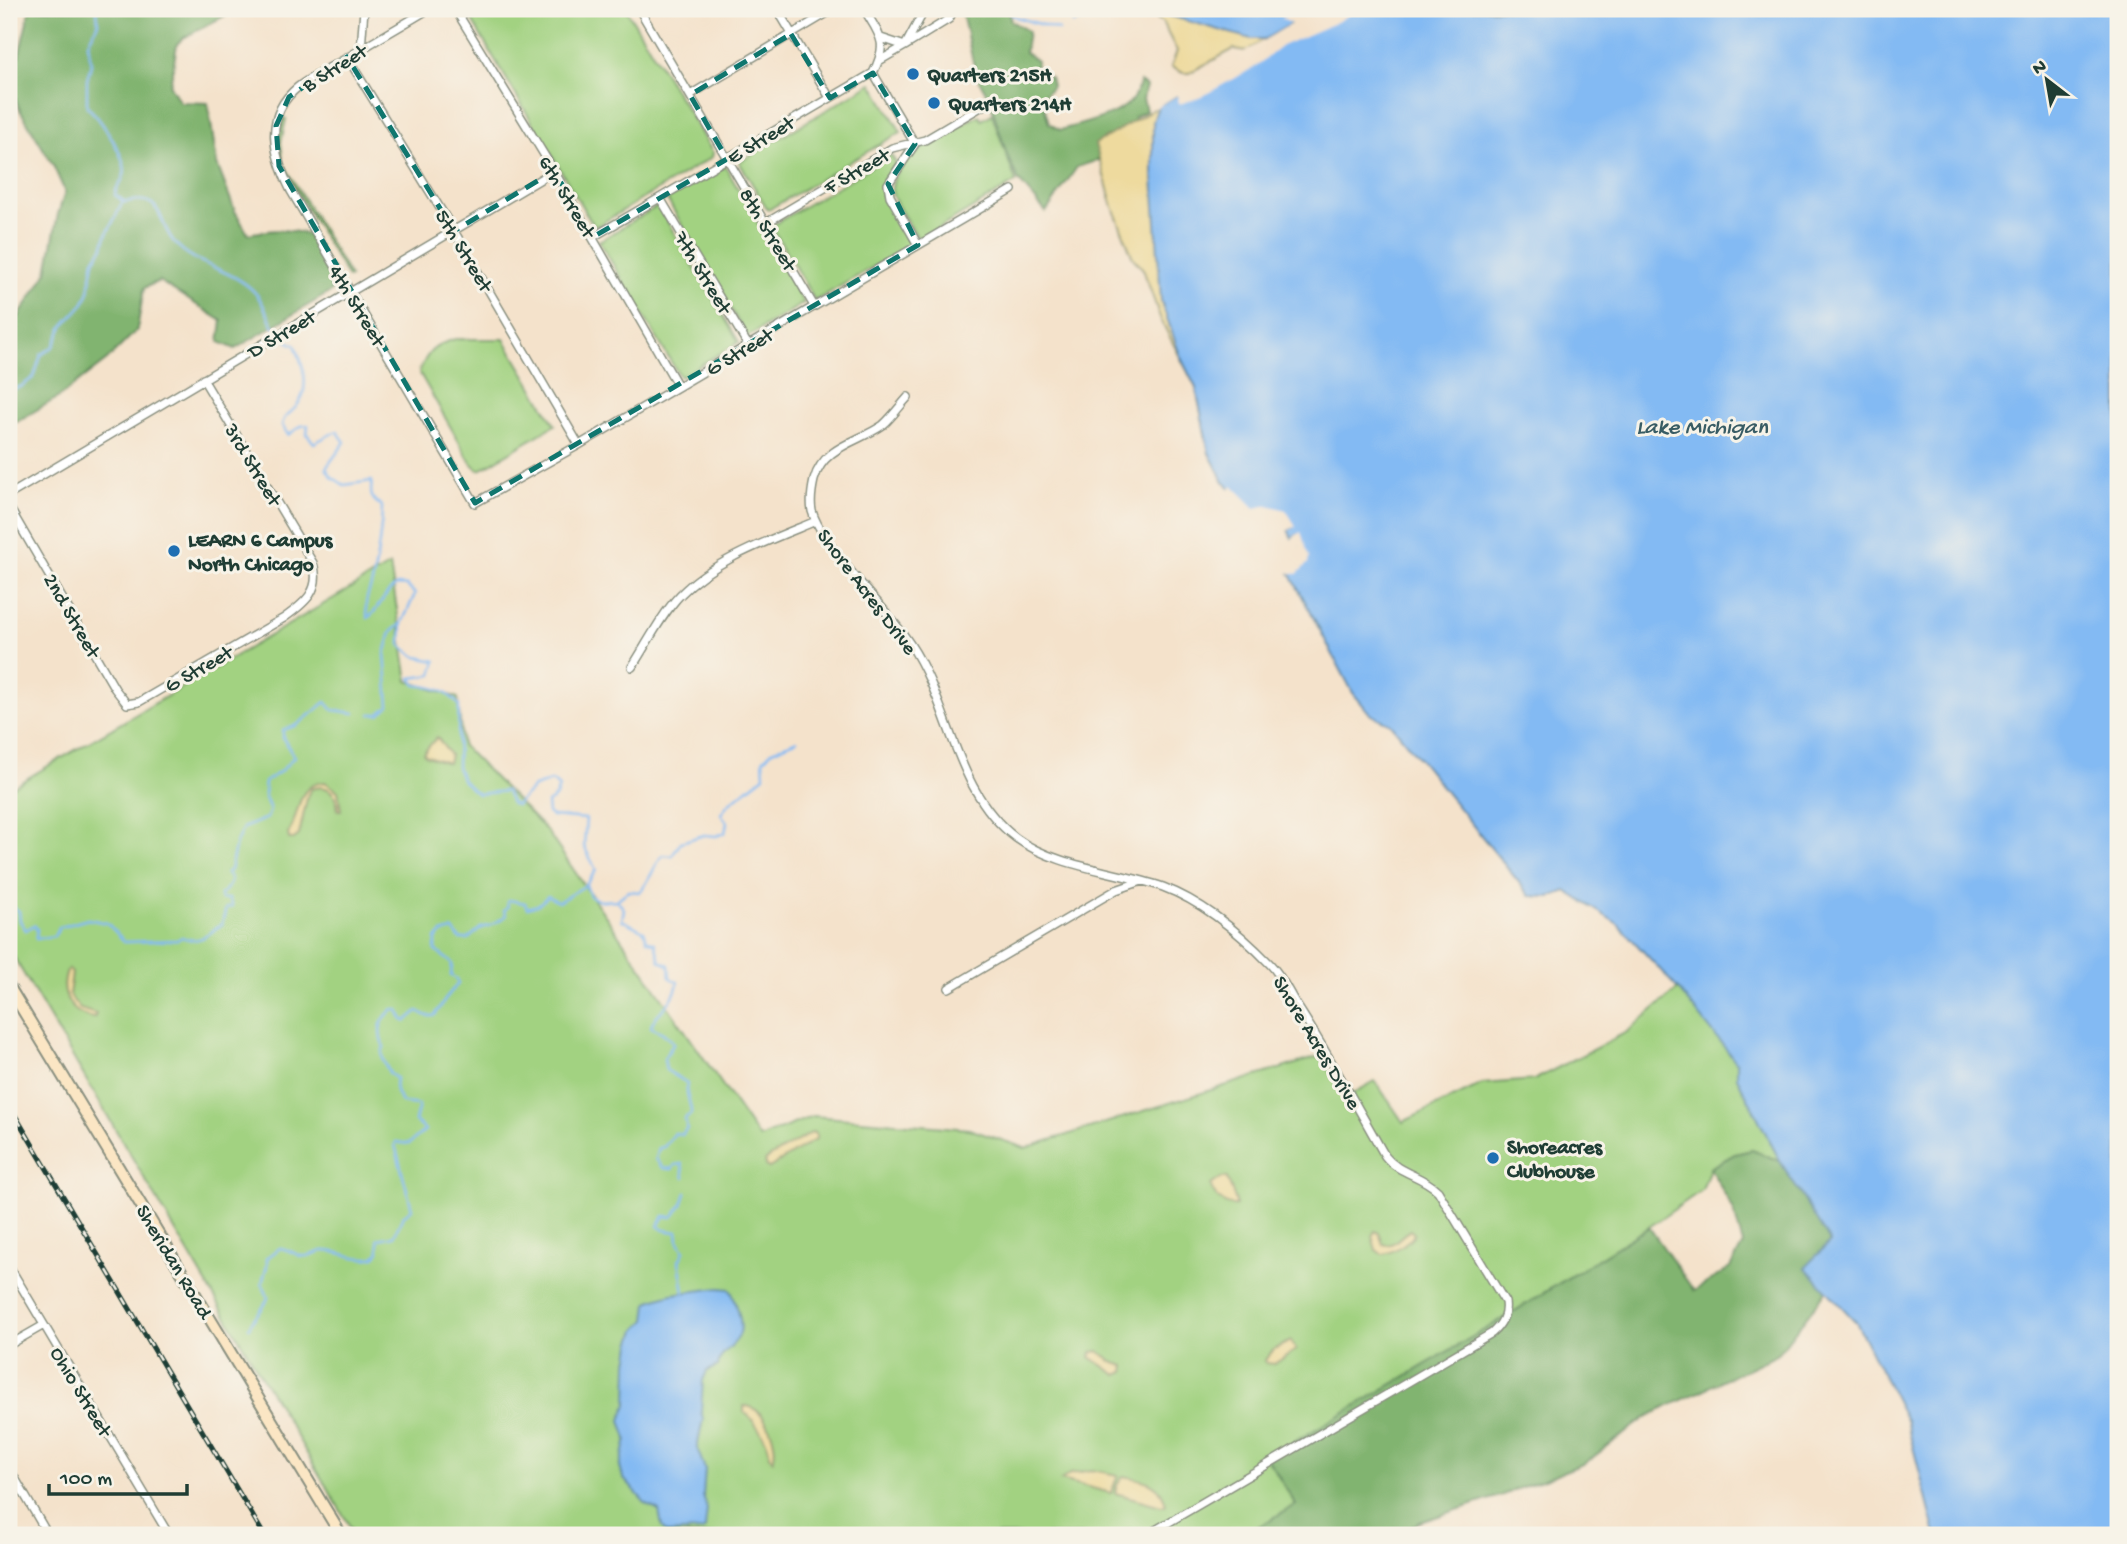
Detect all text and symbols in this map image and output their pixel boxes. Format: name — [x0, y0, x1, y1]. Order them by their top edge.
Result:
street label: B Street — [298, 39, 375, 100]
north arrow — [2011, 46, 2082, 116]
text: N — [2029, 55, 2051, 81]
place label: Quarters 215H — [927, 65, 1052, 90]
marker: Quarters 215H — [905, 66, 921, 82]
place label: Quarters 214H — [948, 94, 1072, 119]
marker: Quarters 214H — [926, 95, 942, 111]
street label: E Street — [724, 111, 802, 172]
street label: F Street — [820, 143, 897, 202]
street label: 6th Street — [531, 152, 601, 246]
street label: 8th Street — [732, 185, 802, 279]
street label: 5th Street — [428, 206, 498, 300]
street label: 7th Street — [666, 227, 737, 322]
street label: 4th Street — [321, 261, 390, 354]
street label: D Street — [243, 305, 323, 367]
street label: G Street — [703, 323, 781, 384]
water label: Lake Michigan — [1636, 415, 1769, 442]
street label: 3rd Street — [216, 419, 287, 514]
street label: Shore Acres Drive — [810, 525, 921, 662]
place label: LEARN 6 Campus North Chicago — [188, 530, 334, 579]
marker: LEARN 6 Campus North Chicago — [166, 543, 182, 559]
street label: 2nd Street — [36, 570, 105, 666]
street label: G Street — [161, 640, 240, 700]
street label: Shore Acres Drive — [1265, 972, 1365, 1116]
place label: Shoreacres Clubhouse — [1506, 1137, 1603, 1186]
marker: Shoreacres Clubhouse — [1485, 1150, 1501, 1166]
street label: Sheridan Road — [128, 1201, 217, 1326]
street label: Ohio Street — [42, 1343, 117, 1444]
scale bar — [49, 1453, 187, 1497]
text: 100 m — [59, 1468, 112, 1493]

